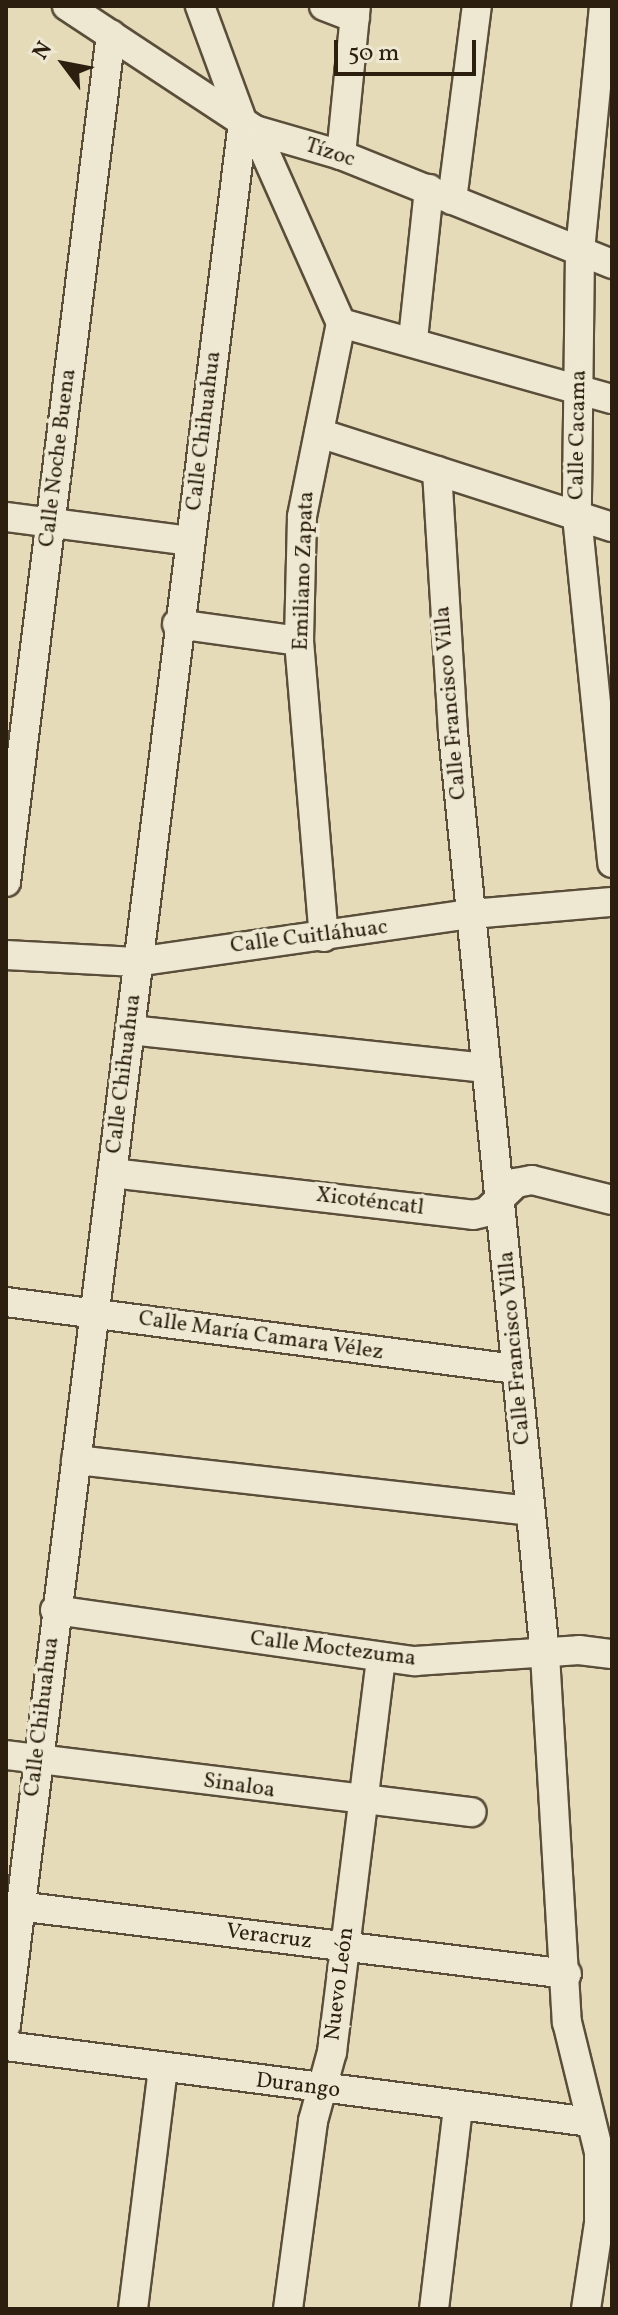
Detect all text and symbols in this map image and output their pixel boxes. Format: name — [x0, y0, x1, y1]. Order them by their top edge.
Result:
north arrow — [24, 24, 104, 104]
scale bar — [338, 24, 480, 74]
text: N — [26, 36, 61, 66]
text: 50 m — [348, 37, 400, 71]
street label: Tízoc — [302, 133, 358, 173]
street label: Calle Chihuahua — [181, 350, 227, 512]
street label: Calle Noche Buena — [34, 367, 82, 549]
street label: Calle Cacama — [564, 370, 592, 500]
street label: Emiliano Zapata — [288, 491, 320, 651]
street label: Calle Francisco Villa — [429, 605, 473, 801]
street label: Calle Cuitláhuac — [229, 914, 389, 960]
street label: Calle Chihuahua — [101, 993, 147, 1155]
street label: Xicoténcatl — [314, 1182, 426, 1222]
street label: Calle Francisco Villa — [493, 1250, 537, 1446]
street label: Calle María Camara Vélez — [137, 1306, 385, 1366]
street label: Calle Moctezuma — [249, 1626, 417, 1672]
street label: Calle Chihuahua — [19, 1636, 65, 1798]
street label: Sinaloa — [201, 1768, 277, 1804]
street label: Veracruz — [225, 1919, 313, 1955]
street label: Nuevo León — [320, 1926, 360, 2042]
street label: Durango — [254, 2068, 342, 2104]

